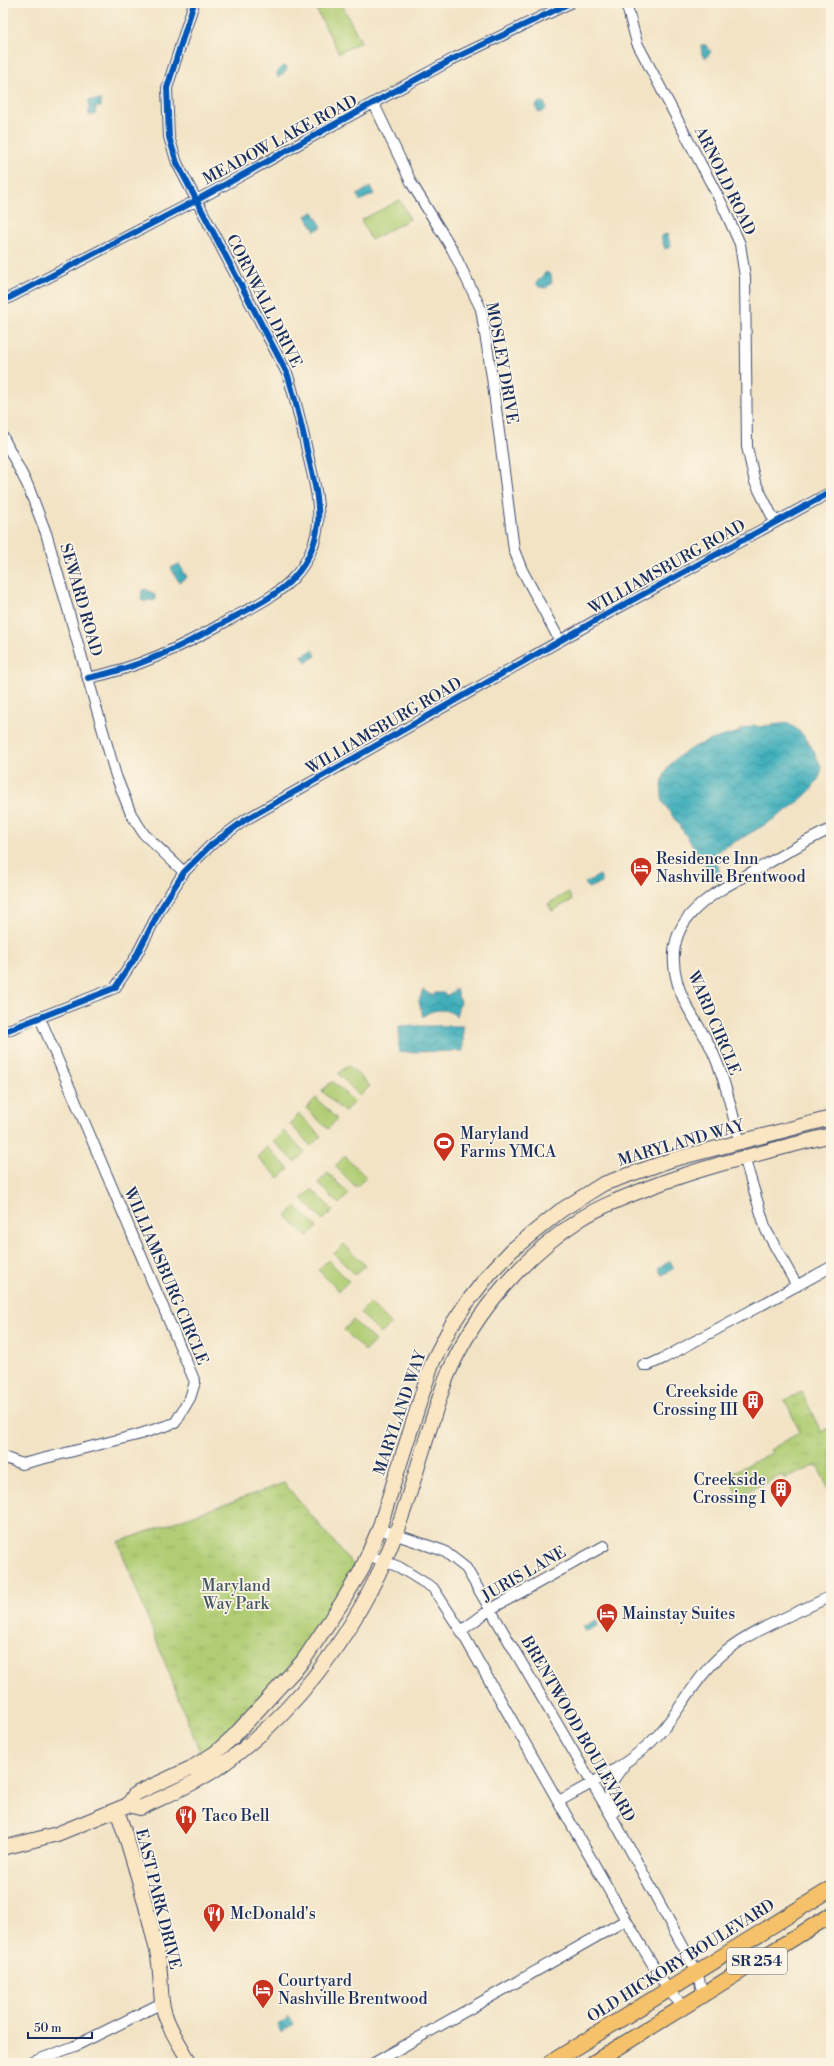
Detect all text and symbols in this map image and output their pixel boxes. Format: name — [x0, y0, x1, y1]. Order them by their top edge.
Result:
street label: MEADOW LAKE ROAD — [199, 91, 361, 189]
street label: ARNOLD ROAD — [690, 122, 760, 239]
street label: CORNWALL DRIVE — [222, 231, 306, 371]
street label: MOSLEY DRIVE — [481, 301, 523, 425]
street label: WILLIAMSBURG ROAD — [584, 515, 749, 619]
street label: SEWARD ROAD — [55, 541, 107, 659]
street label: WILLIAMSBURG ROAD — [302, 673, 466, 779]
place label: Residence Inn Nashville Brentwood — [656, 849, 806, 887]
hotel icon: Residence Inn Nashville Brentwood — [628, 855, 654, 888]
street label: WARD CIRCLE — [683, 967, 745, 1078]
street label: MARYLAND WAY — [616, 1115, 748, 1171]
place label: Maryland Farms YMCA — [460, 1124, 557, 1162]
sports icon: Maryland Farms YMCA — [431, 1130, 457, 1163]
street label: WILLIAMSBURG CIRCLE — [119, 1183, 213, 1368]
street label: MARYLAND WAY — [369, 1347, 431, 1478]
place label: Creekside Crossing III — [653, 1382, 738, 1420]
building icon: Creekside Crossing III — [740, 1388, 766, 1421]
place label: Creekside Crossing I — [693, 1470, 766, 1508]
building icon: Creekside Crossing I — [768, 1476, 794, 1509]
street label: JURIS LANE — [477, 1542, 570, 1607]
park label: Maryland Way Park — [202, 1576, 271, 1614]
hotel icon: Mainstay Suites — [594, 1601, 620, 1634]
place label: Mainstay Suites — [622, 1604, 735, 1624]
street label: BRENTWOOD BOULEVARD — [516, 1632, 640, 1826]
restaurant icon: Taco Bell — [173, 1803, 199, 1836]
place label: Taco Bell — [202, 1806, 270, 1826]
street label: EAST PARK DRIVE — [131, 1827, 185, 1971]
street label: OLD HICKORY BOULEVARD — [584, 1895, 778, 2027]
restaurant icon: McDonald's — [201, 1901, 227, 1934]
place label: McDonald's — [230, 1904, 316, 1924]
road number: SR 254 — [727, 1948, 787, 1974]
place label: Courtyard Nashville Brentwood — [278, 1971, 428, 2009]
hotel icon: Courtyard Nashville Brentwood — [250, 1977, 276, 2010]
scale bar — [28, 2014, 92, 2040]
text: 50 m — [34, 2021, 62, 2036]

